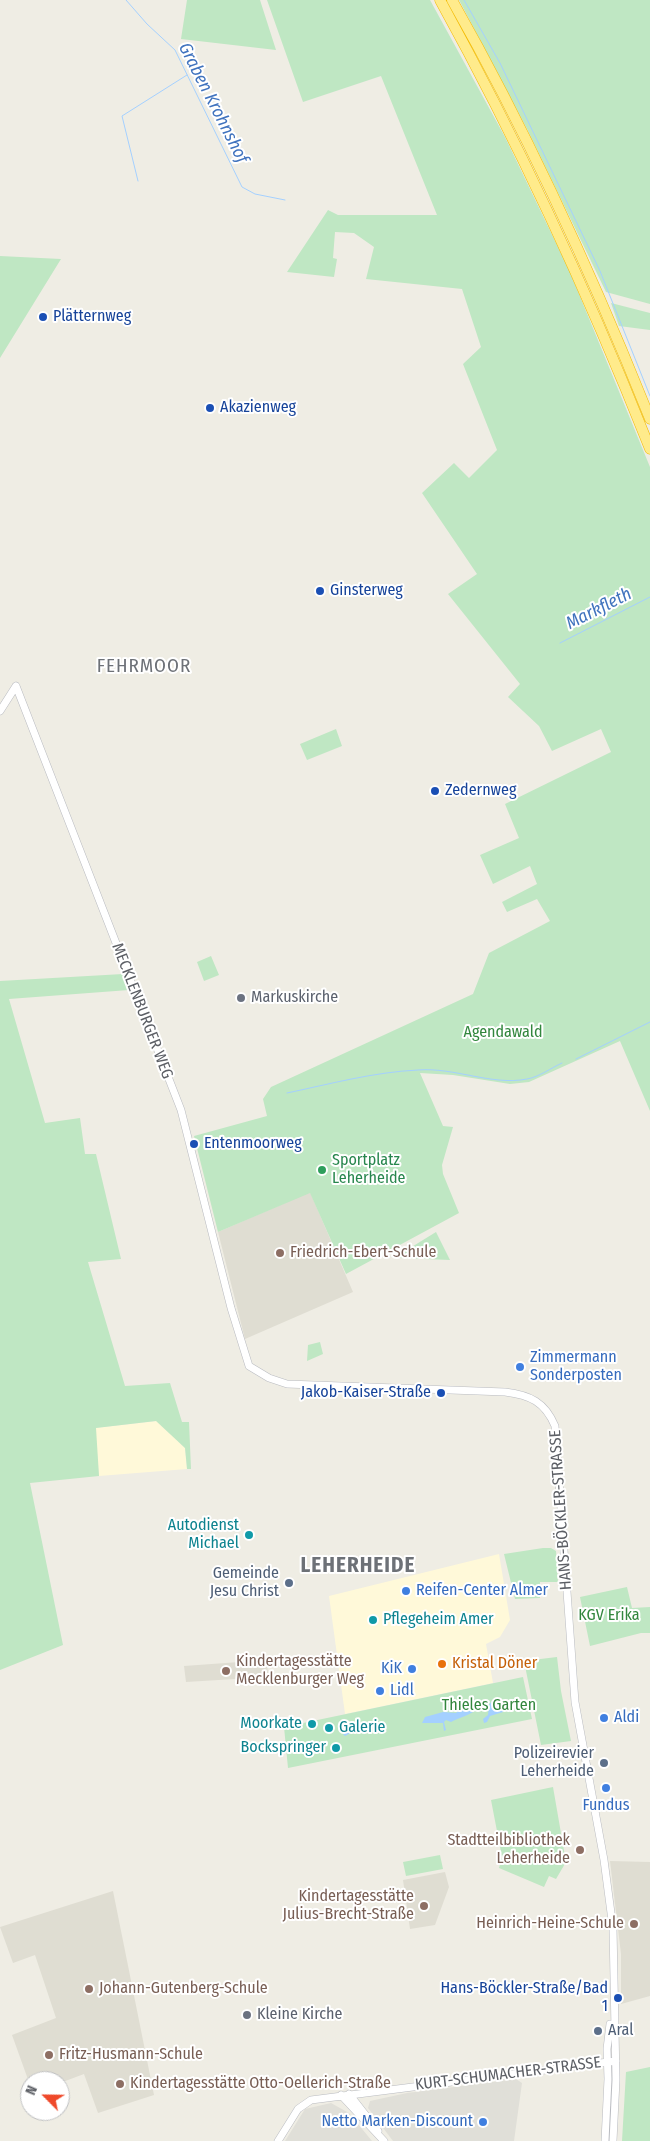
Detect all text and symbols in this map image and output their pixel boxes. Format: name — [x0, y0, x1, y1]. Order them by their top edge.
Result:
water label: Graben Krohnshof — [173, 39, 253, 167]
place label: Plätternweg — [53, 307, 131, 327]
marker: Plätternweg — [37, 311, 49, 323]
place label: Akazienweg — [220, 398, 296, 418]
marker: Akazienweg — [204, 402, 216, 414]
place label: Ginsterweg — [330, 581, 403, 601]
water label: Markfleth — [563, 583, 635, 635]
marker: Ginsterweg — [314, 585, 326, 597]
district label: FEHRMOOR — [96, 656, 192, 678]
place label: Zedernweg — [445, 781, 517, 801]
marker: Zedernweg — [429, 785, 441, 797]
street label: MECKLENBURGER WEG — [107, 940, 177, 1082]
place label: Markuskirche — [251, 988, 338, 1008]
marker: Markuskirche — [235, 992, 247, 1004]
park label: Agendawald — [463, 1023, 543, 1043]
place label: Entenmoorweg — [204, 1134, 302, 1154]
marker: Entenmoorweg — [188, 1138, 200, 1150]
place label: Sportplatz Leherheide — [332, 1151, 405, 1189]
marker: Sportplatz Leherheide — [316, 1164, 328, 1176]
place label: Friedrich-Ebert-Schule — [290, 1243, 436, 1263]
marker: Friedrich-Ebert-Schule — [274, 1247, 286, 1259]
place label: Zimmermann Sonderposten — [530, 1348, 622, 1386]
marker: Zimmermann Sonderposten — [514, 1361, 526, 1373]
place label: Jakob-Kaiser-Straße — [301, 1383, 431, 1403]
marker: Jakob-Kaiser-Straße — [435, 1387, 447, 1399]
street label: HANS-BÖCKLER-STRASSE — [546, 1429, 576, 1591]
place label: Autodienst Michael — [168, 1516, 239, 1554]
marker: Autodienst Michael — [243, 1529, 255, 1541]
district label: LEHERHEIDE — [299, 1553, 417, 1579]
place label: Gemeinde Jesu Christ — [210, 1564, 279, 1602]
marker: Gemeinde Jesu Christ — [283, 1577, 295, 1589]
place label: Reifen-Center Almer — [416, 1581, 548, 1601]
marker: Reifen-Center Almer — [400, 1585, 412, 1597]
park label: KGV Erika — [578, 1606, 640, 1626]
place label: Pflegeheim Amer — [383, 1610, 494, 1630]
marker: Pflegeheim Amer — [367, 1614, 379, 1626]
place label: Kindertagesstätte Mecklenburger Weg — [236, 1652, 364, 1690]
place label: Kristal Döner — [452, 1654, 537, 1674]
marker: Kristal Döner — [436, 1658, 448, 1670]
place label: KiK — [381, 1659, 402, 1679]
marker: KiK — [406, 1663, 418, 1675]
marker: Kindertagesstätte Mecklenburger Weg — [220, 1665, 232, 1677]
place label: Lidl — [390, 1681, 414, 1701]
marker: Lidl — [374, 1685, 386, 1697]
park label: Thieles Garten — [442, 1696, 536, 1716]
place label: Aldi — [614, 1708, 639, 1728]
marker: Aldi — [598, 1712, 610, 1724]
place label: Moorkate — [240, 1714, 302, 1734]
marker: Moorkate — [306, 1718, 318, 1730]
place label: Galerie — [339, 1718, 385, 1738]
marker: Galerie — [323, 1722, 335, 1734]
place label: Bockspringer — [240, 1738, 326, 1758]
marker: Bockspringer — [330, 1742, 342, 1754]
place label: Polizeirevier Leherheide — [514, 1744, 594, 1782]
marker: Polizeirevier Leherheide — [598, 1757, 610, 1769]
marker: Fundus — [600, 1782, 612, 1794]
place label: Fundus — [583, 1796, 629, 1816]
place label: Stadtteilbibliothek Leherheide — [447, 1831, 570, 1869]
marker: Stadtteilbibliothek Leherheide — [574, 1844, 586, 1856]
place label: Kindertagesstätte Julius-Brecht-Straße — [283, 1887, 414, 1925]
marker: Kindertagesstätte Julius-Brecht-Straße — [418, 1900, 430, 1912]
place label: Heinrich-Heine-Schule — [476, 1914, 624, 1934]
marker: Heinrich-Heine-Schule — [628, 1918, 640, 1930]
place label: Johann-Gutenberg-Schule — [99, 1979, 268, 1999]
place label: Hans-Böckler-Straße/Bad 1 — [440, 1979, 608, 2017]
marker: Johann-Gutenberg-Schule — [83, 1983, 95, 1995]
marker: Hans-Böckler-Straße/Bad 1 — [612, 1992, 624, 2004]
place label: Kleine Kirche — [257, 2005, 342, 2025]
marker: Kleine Kirche — [241, 2009, 253, 2021]
place label: Aral — [608, 2021, 633, 2041]
marker: Aral — [592, 2025, 604, 2037]
place label: Fritz-Husmann-Schule — [59, 2045, 203, 2065]
marker: Fritz-Husmann-Schule — [43, 2049, 55, 2061]
street label: KURT-SCHUMACHER-STRASSE — [414, 2053, 602, 2095]
north arrow — [20, 2071, 70, 2121]
place label: Kindertagesstätte Otto-Oellerich-Straße — [130, 2074, 391, 2094]
marker: Kindertagesstätte Otto-Oellerich-Straße — [114, 2078, 126, 2090]
text: N — [22, 2083, 41, 2098]
place label: Netto Marken-Discount — [321, 2112, 473, 2132]
marker: Netto Marken-Discount — [477, 2116, 489, 2128]

